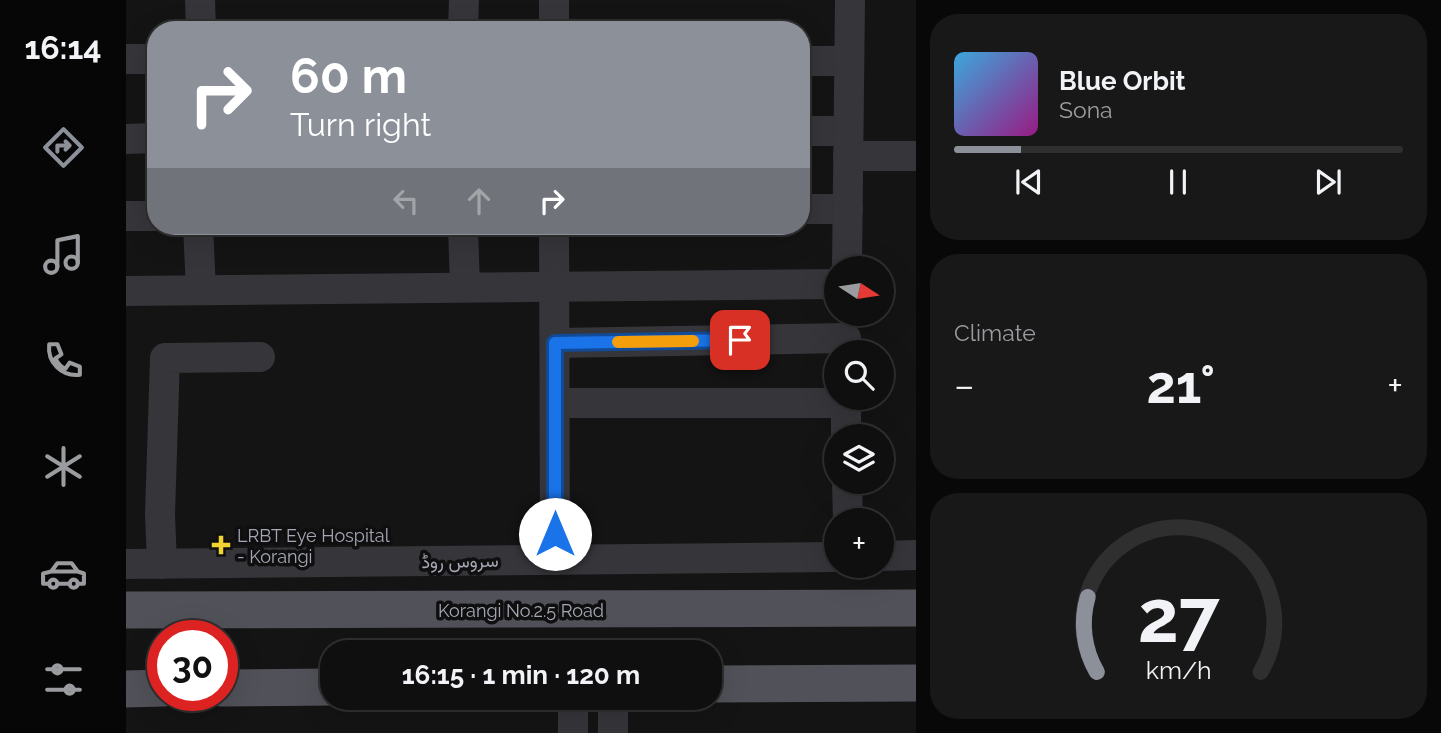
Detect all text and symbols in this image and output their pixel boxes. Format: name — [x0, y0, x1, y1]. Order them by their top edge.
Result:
text: 16:14 — [24, 29, 102, 66]
text: 60 m — [290, 47, 407, 104]
icon: right — [175, 49, 266, 140]
text: Blue Orbit — [1059, 66, 1186, 96]
text: Sona — [1059, 96, 1113, 123]
text: Turn right — [290, 106, 431, 143]
icon: directions — [39, 123, 88, 172]
icon: previous — [1010, 163, 1048, 201]
icon: pause — [1159, 163, 1197, 201]
icon: next — [1309, 163, 1347, 201]
icon: left — [387, 182, 425, 220]
icon: ahead — [460, 182, 498, 220]
icon: right — [533, 182, 571, 220]
icon: music — [39, 230, 88, 279]
north arrow — [824, 256, 894, 326]
map controls — [824, 256, 894, 578]
pin — [710, 310, 770, 370]
text: Climate — [954, 319, 1036, 346]
icon: arrive — [721, 321, 759, 359]
icon: phone — [39, 336, 88, 385]
button: search — [824, 340, 894, 410]
text: 21° — [1147, 354, 1215, 415]
text: − — [954, 363, 974, 408]
text: + — [1387, 363, 1403, 408]
button: layers — [824, 424, 894, 494]
icon: climate — [39, 442, 88, 491]
position arrow — [518, 497, 592, 571]
button: + — [824, 508, 894, 578]
place label: LRBT Eye Hospital - Korangi — [237, 525, 390, 567]
marker: LRBT Eye Hospital - Korangi — [211, 535, 231, 555]
icon: car — [39, 549, 88, 598]
street label: سروس روڈ — [421, 550, 499, 573]
text: 27 — [1138, 575, 1220, 660]
street label: Korangi No.2.5 Road — [438, 600, 604, 621]
speed limit sign: 30 — [147, 620, 238, 711]
icon: filters — [39, 655, 88, 704]
text: km/h — [1146, 655, 1211, 685]
text: 16:15 · 1 min · 120 m — [402, 660, 640, 690]

